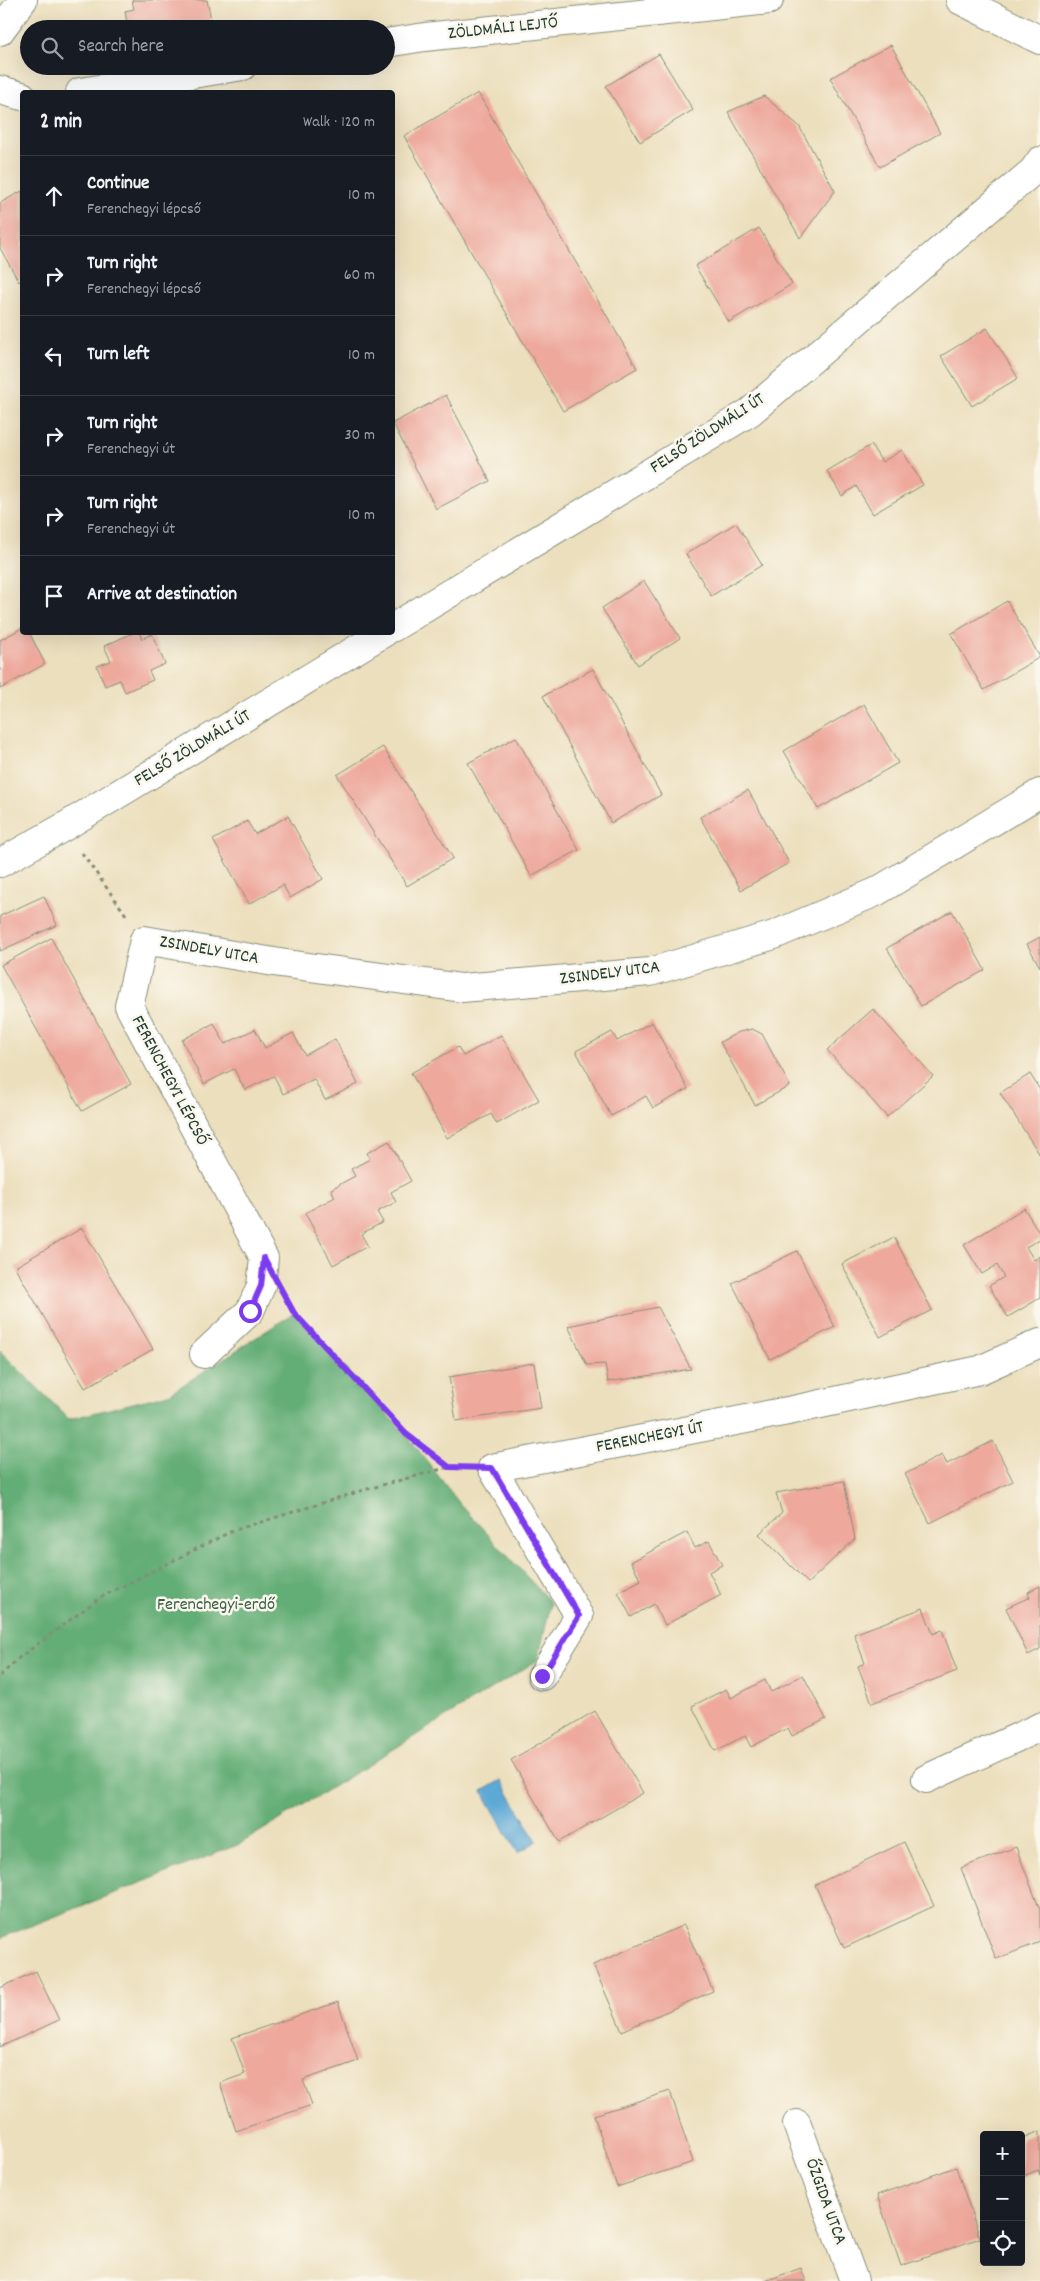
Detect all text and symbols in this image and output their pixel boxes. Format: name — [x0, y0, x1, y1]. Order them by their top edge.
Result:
street label: ZÖLDMÁLI LEJTŐ — [447, 11, 559, 47]
search box — [20, 20, 395, 75]
icon: search — [38, 34, 66, 62]
text: Search here — [78, 34, 164, 61]
text: 2 min — [40, 108, 82, 138]
text: Walk · 120 m — [303, 111, 375, 134]
text: Continue — [87, 171, 149, 198]
icon: ahead — [40, 182, 68, 210]
text: 10 m — [348, 184, 375, 207]
text: Ferenchegyi lépcső — [87, 198, 201, 221]
text: Turn right — [87, 251, 158, 278]
icon: right — [40, 262, 68, 290]
text: 60 m — [344, 264, 375, 287]
text: Ferenchegyi lépcső — [87, 278, 201, 301]
icon: left — [40, 342, 68, 370]
text: Turn left — [87, 342, 150, 369]
text: 10 m — [348, 344, 375, 367]
street label: FELSŐ ZÖLDMÁLI ÚT — [646, 388, 770, 480]
text: Turn right — [87, 411, 158, 438]
icon: right — [40, 422, 68, 450]
text: 30 m — [345, 424, 375, 447]
text: Ferenchegyi út — [87, 438, 175, 461]
text: Turn right — [87, 491, 158, 518]
icon: right — [40, 502, 68, 530]
text: 10 m — [348, 504, 375, 527]
text: Ferenchegyi út — [87, 518, 175, 541]
icon: arrive — [40, 582, 68, 610]
text: Arrive at destination — [87, 582, 237, 609]
street label: FELSŐ ZÖLDMÁLI ÚT — [130, 704, 256, 794]
street label: ZSINDELY UTCA — [157, 930, 261, 972]
street label: ZSINDELY UTCA — [559, 955, 662, 993]
street label: FERENCHEGYI LÉPCSŐ — [124, 1012, 214, 1151]
route start — [239, 1300, 262, 1323]
street label: FERENCHEGYI ÚT — [594, 1415, 706, 1461]
park label: Ferenchegyi-erdő — [157, 1593, 276, 1618]
route end — [531, 1665, 554, 1688]
map controls — [980, 2131, 1025, 2266]
button: + — [980, 2131, 1025, 2176]
street label: ŐZGIDA UTCA — [798, 2155, 852, 2249]
button: − — [980, 2176, 1025, 2221]
button: locate — [980, 2221, 1025, 2266]

